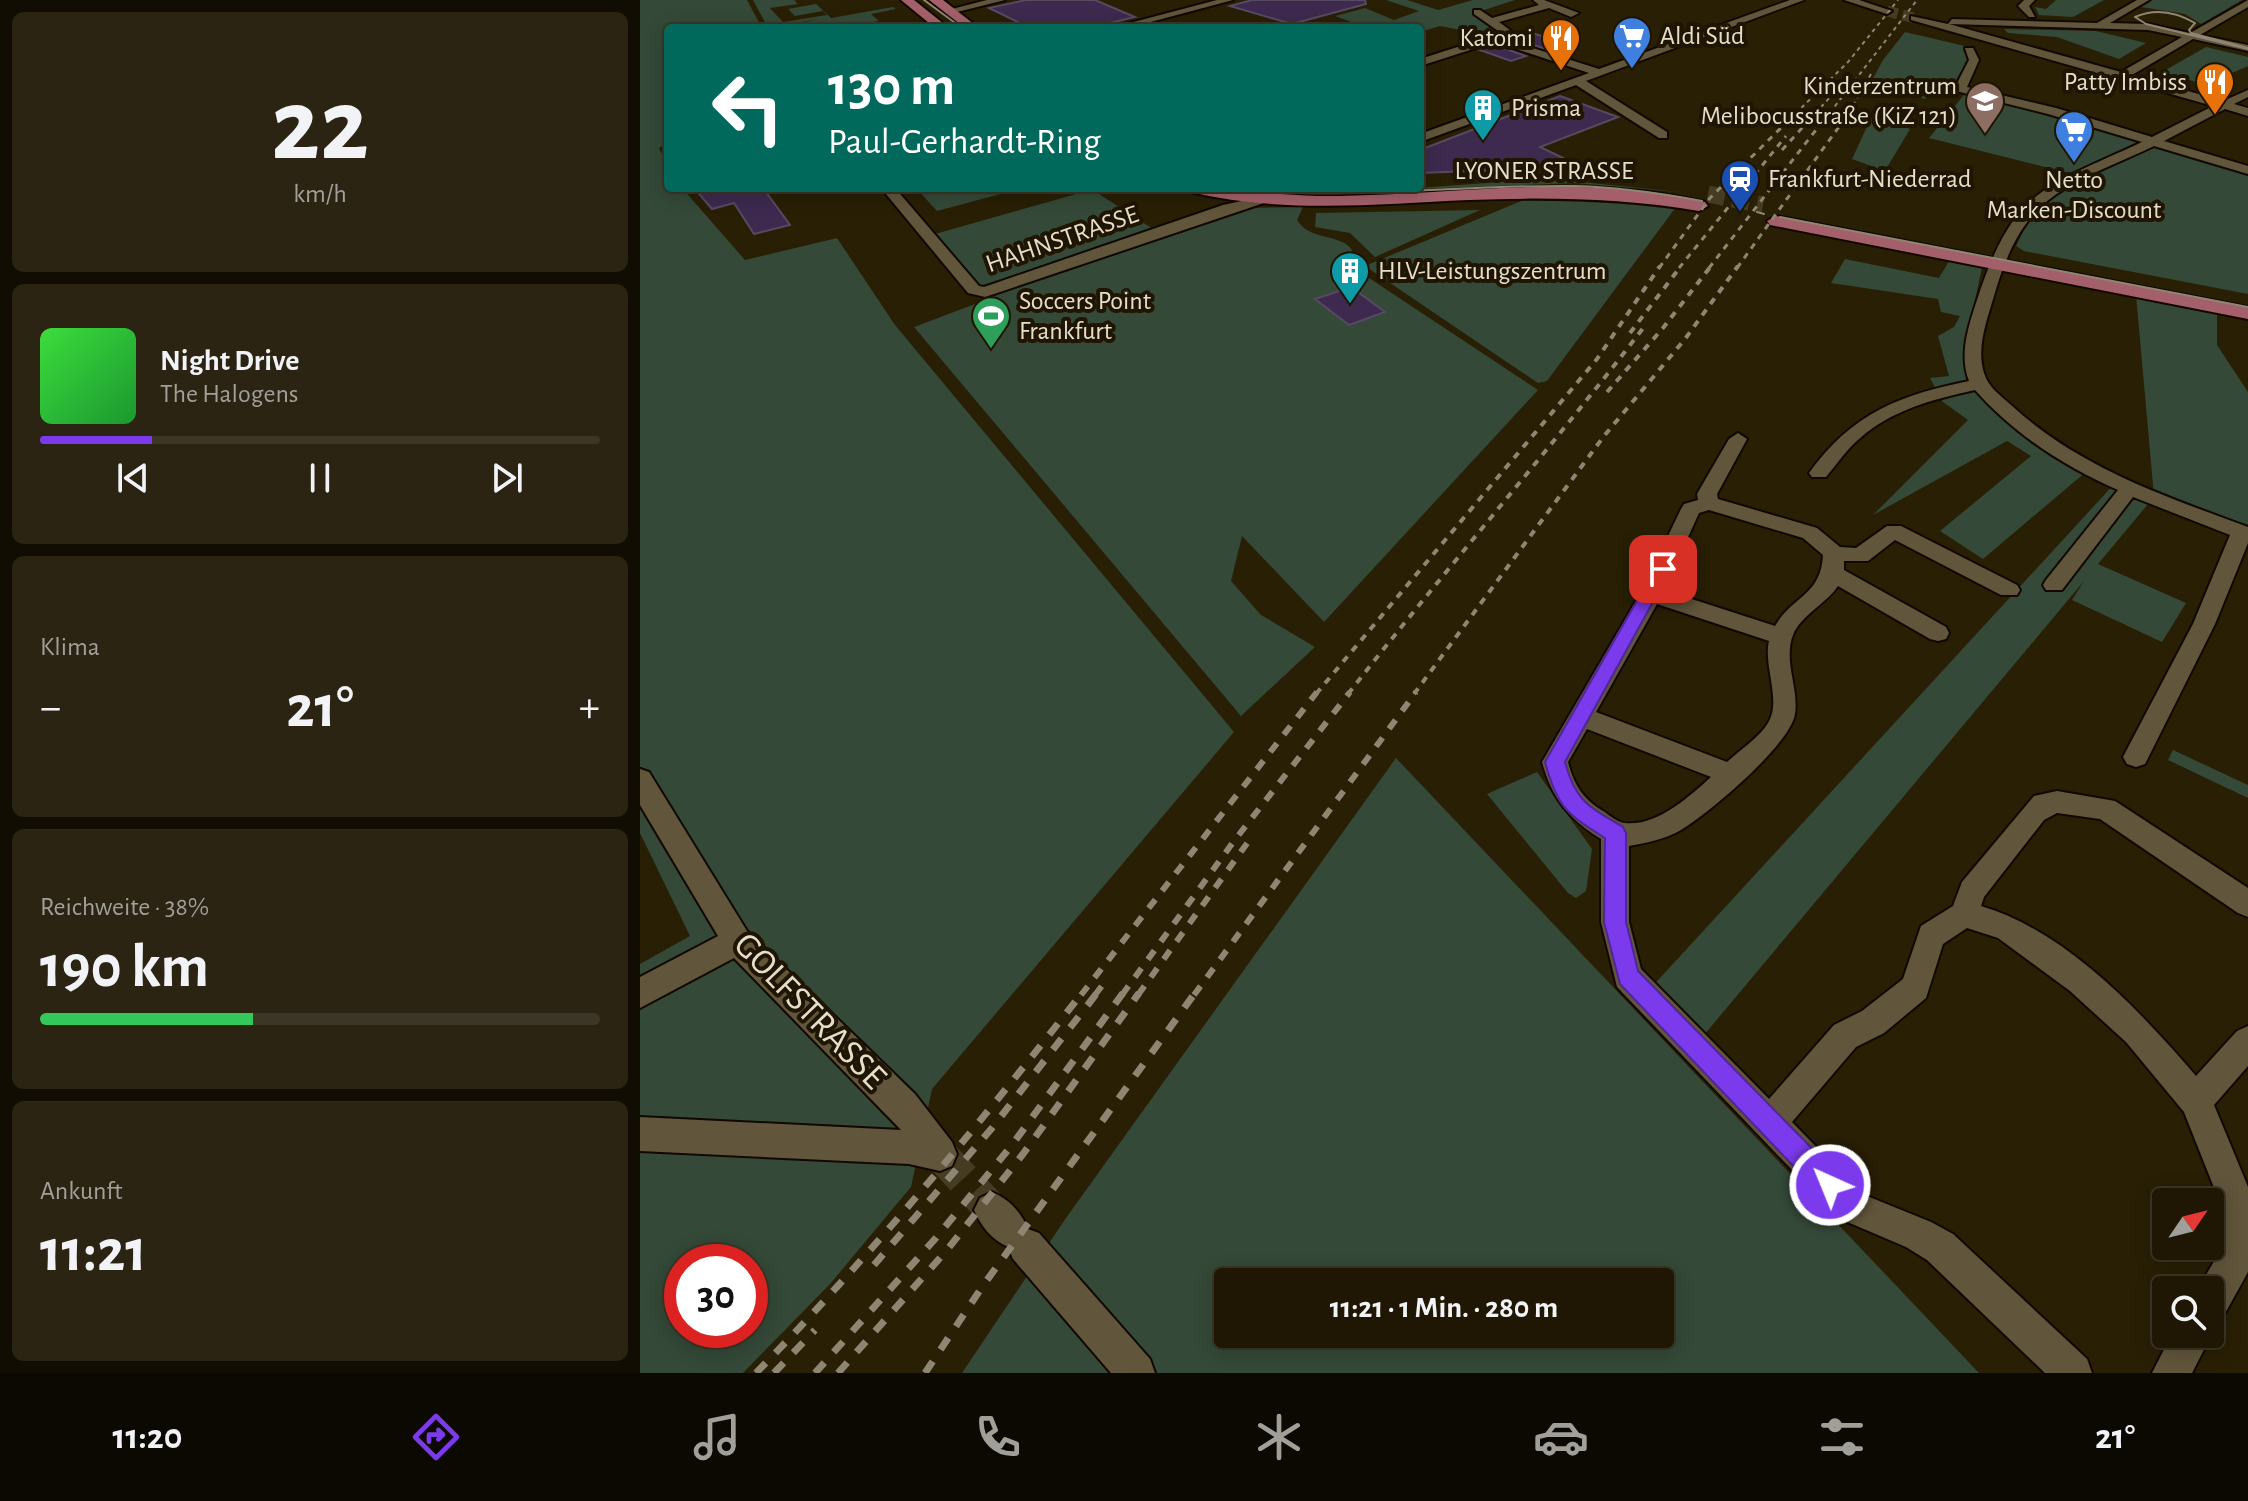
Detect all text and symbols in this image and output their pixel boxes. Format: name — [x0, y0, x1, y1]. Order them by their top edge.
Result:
supermarket icon: Aldi Süd — [1611, 15, 1653, 70]
restaurant icon: Katomi — [1540, 17, 1582, 72]
place label: Aldi Süd — [1660, 23, 1744, 49]
place label: Katomi — [1459, 25, 1533, 51]
icon: left — [696, 56, 800, 160]
text: 130 m — [828, 59, 955, 115]
restaurant icon: Patty Imbiss — [2194, 61, 2236, 116]
place label: Patty Imbiss — [2064, 69, 2187, 95]
place label: Kinderzentrum Melibocusstraße (KiZ 121) — [1701, 73, 1957, 129]
text: 22 — [271, 75, 369, 179]
school or university icon: Kinderzentrum Melibocusstraße (KiZ 121) — [1964, 80, 2006, 135]
building icon: Prisma — [1462, 87, 1504, 142]
place label: Prisma — [1511, 95, 1581, 121]
supermarket icon: Netto Marken-Discount — [2053, 109, 2095, 164]
text: Paul-Gerhardt-Ring — [828, 124, 1101, 160]
street label: LYONER STRASSE — [1455, 158, 1633, 184]
station icon: Frankfurt-Niederrad — [1719, 158, 1761, 213]
place label: Frankfurt-Niederrad — [1768, 166, 1971, 192]
place label: Netto Marken-Discount — [1987, 167, 2161, 223]
text: km/h — [293, 181, 347, 207]
street label: HAHNSTRASSE — [982, 201, 1142, 277]
building icon: HLV-Leistungszentrum — [1329, 250, 1371, 305]
place label: HLV-Leistungszentrum — [1378, 258, 1607, 284]
place label: Soccers Point Frankfurt — [1019, 288, 1151, 344]
sports icon: Soccers Point Frankfurt — [970, 295, 1012, 350]
text: Night Drive — [160, 346, 299, 376]
text: The Halogens — [160, 381, 298, 407]
icon: previous — [111, 456, 155, 500]
icon: pause — [298, 456, 342, 500]
icon: next — [485, 456, 529, 500]
pin — [1629, 535, 1697, 603]
icon: arrive — [1641, 547, 1685, 591]
text: Klima — [40, 634, 100, 660]
text: 21° — [286, 678, 354, 738]
text: − — [40, 686, 61, 730]
text: + — [579, 686, 600, 730]
text: Reichweite · 38% — [40, 894, 209, 920]
street label: GOLFSTRASSE — [727, 926, 893, 1096]
text: 190 km — [40, 938, 209, 998]
position arrow — [1788, 1143, 1872, 1227]
text: Ankunft — [40, 1178, 123, 1204]
north arrow — [2152, 1188, 2224, 1260]
map controls — [2152, 1188, 2224, 1348]
text: 11:21 — [40, 1222, 147, 1282]
speed limit sign: 30 — [664, 1244, 768, 1348]
button: search — [2152, 1276, 2224, 1348]
text: 11:21 · 1 Min. · 280 m — [1330, 1293, 1558, 1323]
icon: directions — [408, 1409, 464, 1465]
icon: music — [689, 1409, 745, 1465]
icon: phone — [970, 1409, 1026, 1465]
icon: climate — [1251, 1409, 1307, 1465]
icon: car — [1533, 1409, 1589, 1465]
icon: filters — [1814, 1409, 1870, 1465]
text: 11:20 — [113, 1419, 182, 1455]
text: 21° — [2095, 1419, 2135, 1455]

